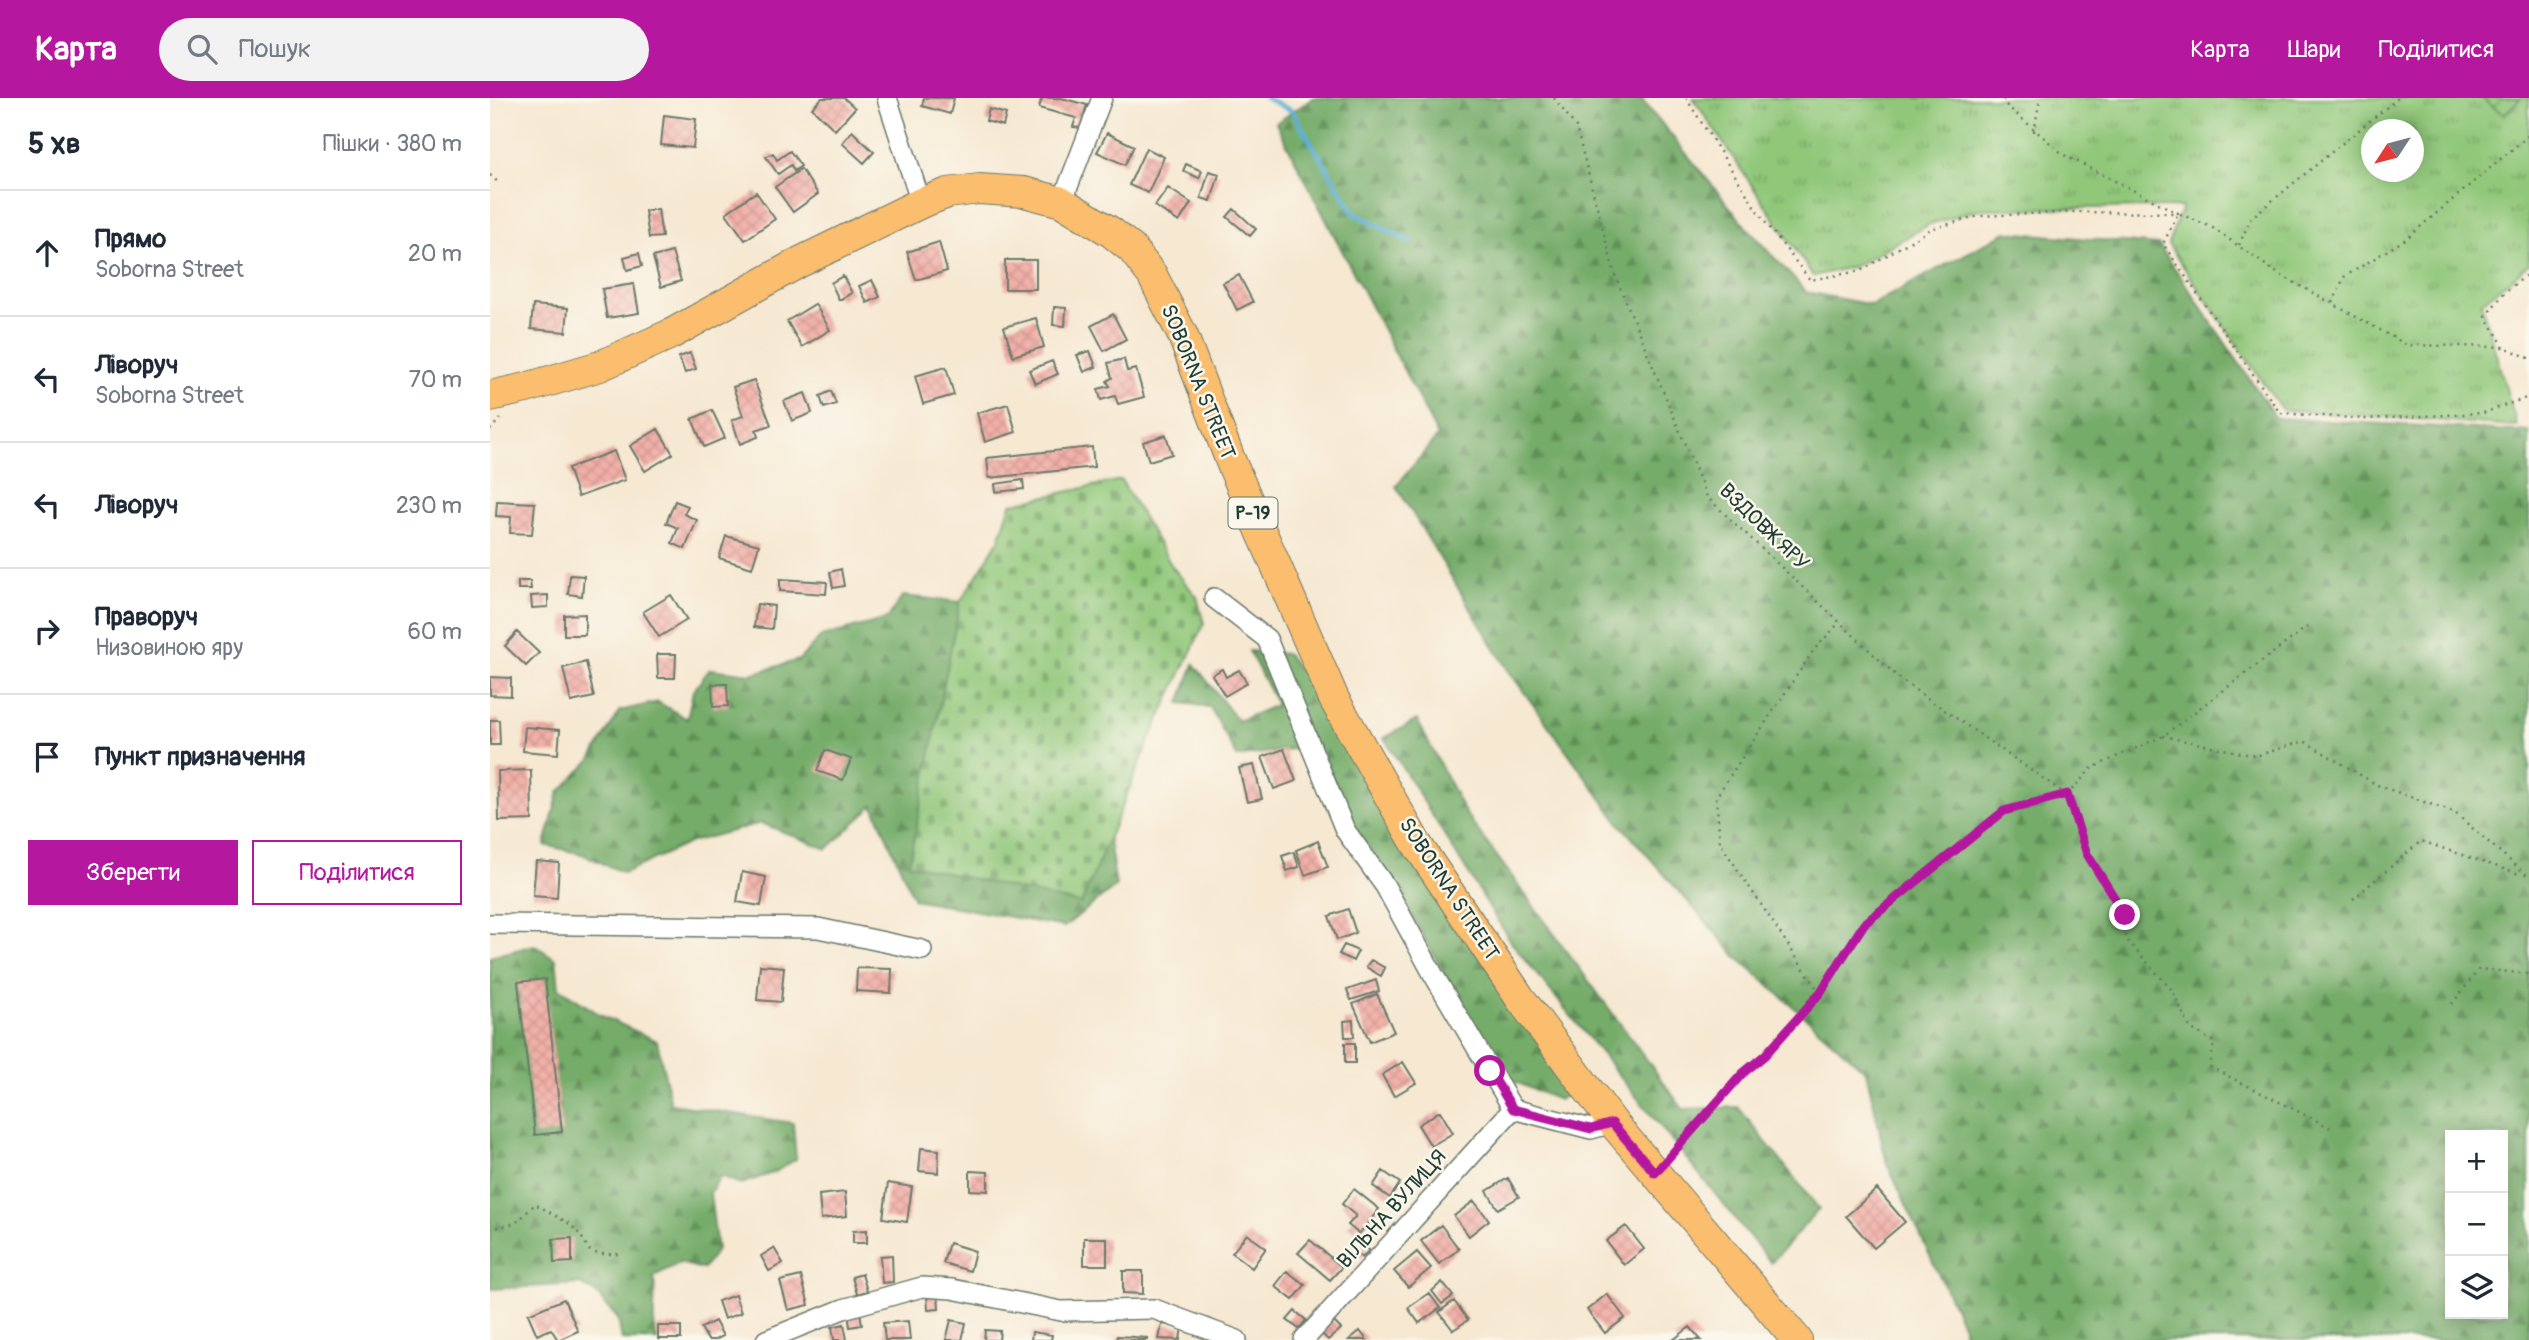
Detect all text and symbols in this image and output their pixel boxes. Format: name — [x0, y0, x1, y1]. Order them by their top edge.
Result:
search box — [159, 18, 649, 81]
text: Карта — [35, 29, 117, 70]
icon: search — [183, 30, 221, 68]
text: Пошук — [239, 33, 311, 65]
text: Карта — [2190, 35, 2250, 64]
text: Шари — [2288, 35, 2341, 64]
text: Поділитися — [2379, 35, 2494, 64]
north arrow — [2361, 119, 2424, 182]
text: 5 хв — [28, 125, 81, 162]
text: Пішки · 380 m — [323, 129, 462, 158]
text: Прямо — [95, 223, 166, 255]
icon: ahead — [28, 234, 66, 272]
text: 20 m — [408, 239, 462, 268]
text: Soborna Street — [95, 255, 244, 284]
street label: SOBORNA STREET — [1155, 300, 1242, 464]
text: Ліворуч — [95, 349, 179, 381]
icon: left — [28, 360, 66, 398]
text: 70 m — [409, 365, 462, 394]
text: Soborna Street — [95, 381, 244, 410]
street label: ВЗДОВЖ ЯРУ — [1713, 477, 1815, 577]
icon: left — [28, 486, 66, 524]
text: Ліворуч — [95, 489, 179, 521]
text: 230 m — [396, 491, 462, 520]
road number: Р-19 — [1228, 498, 1278, 528]
text: Праворуч — [95, 601, 198, 633]
icon: right — [28, 612, 66, 650]
text: 60 m — [407, 617, 462, 646]
text: Низовиною яру — [95, 633, 243, 662]
icon: arrive — [28, 738, 66, 776]
text: Пункт призначення — [95, 741, 306, 773]
street label: SOBORNA STREET — [1393, 812, 1505, 966]
button: Зберегти — [28, 840, 238, 905]
button: Поділитися — [252, 840, 462, 905]
route end — [2109, 899, 2140, 930]
route start — [1474, 1055, 1505, 1086]
map controls — [2445, 1130, 2508, 1319]
button: + — [2445, 1130, 2508, 1193]
street label: ВІЛЬНА ВУЛИЦЯ — [1331, 1144, 1453, 1274]
button: − — [2445, 1193, 2508, 1256]
button: layers — [2445, 1256, 2508, 1319]

